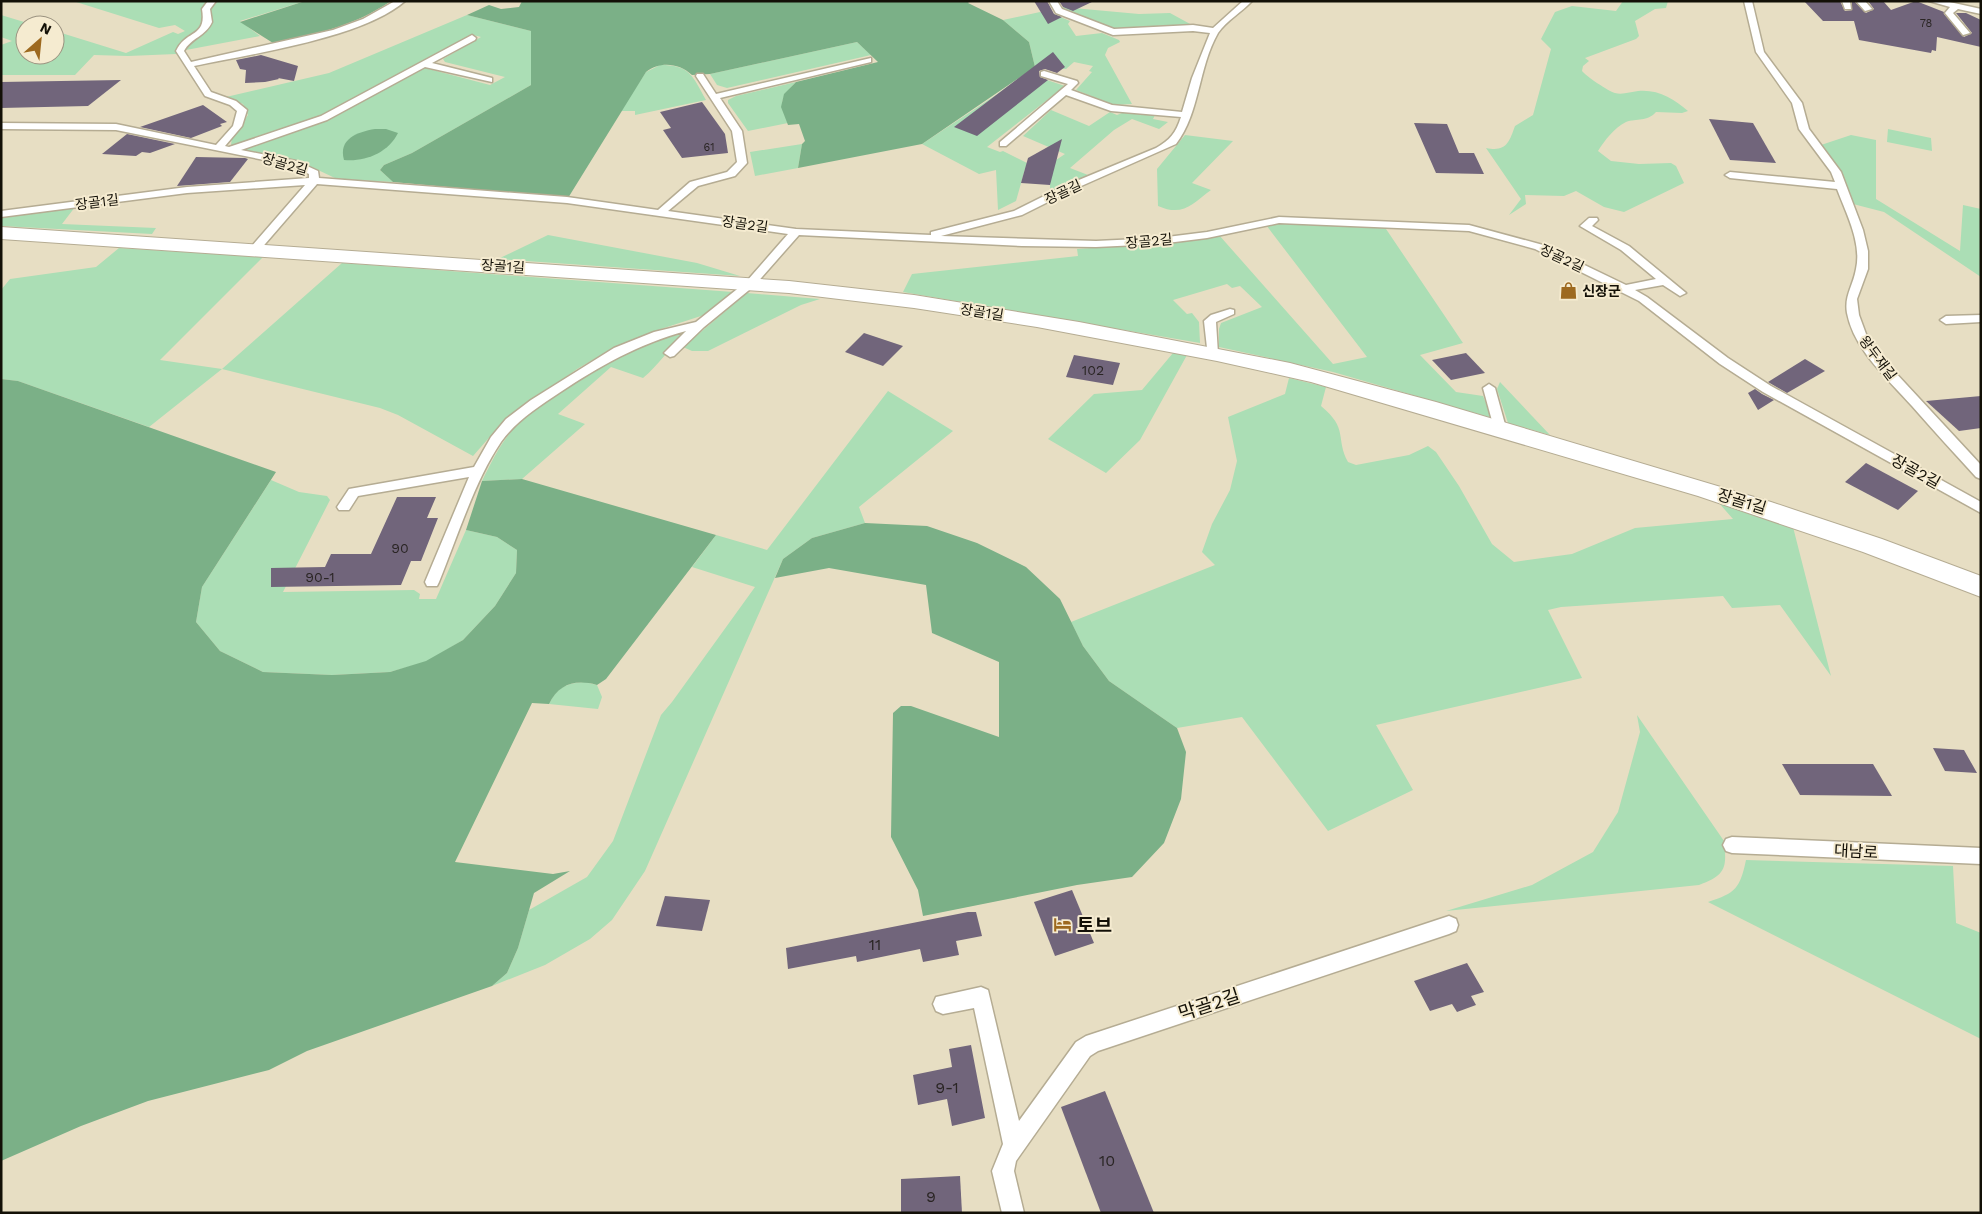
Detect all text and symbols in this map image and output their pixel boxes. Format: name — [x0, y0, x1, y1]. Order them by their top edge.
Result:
north arrow — [15, 15, 65, 65]
house number: 78 — [1920, 17, 1933, 30]
text: N — [38, 19, 54, 38]
house number: 61 — [704, 141, 714, 154]
street label: 장골2길 — [260, 150, 310, 178]
street label: 장골길 — [1042, 177, 1084, 207]
street label: 장골1길 — [74, 191, 120, 213]
street label: 장골2길 — [721, 213, 769, 235]
street label: 장골2길 — [1125, 231, 1173, 251]
street label: 장골2길 — [1537, 241, 1587, 275]
street label: 장골1길 — [480, 256, 526, 276]
shop icon: 신장군 — [1558, 281, 1578, 301]
place label: 신장군 — [1582, 283, 1621, 299]
street label: 장골1길 — [959, 301, 1005, 323]
street label: 왕두재길 — [1856, 333, 1900, 383]
house number: 102 — [1082, 362, 1104, 378]
street label: 장골2길 — [1888, 450, 1944, 493]
street label: 장골1길 — [1715, 485, 1769, 518]
house number: 90 — [391, 540, 409, 556]
house number: 90-1 — [305, 569, 335, 585]
street label: 대남로 — [1833, 841, 1879, 862]
place label: 토브 — [1077, 914, 1112, 937]
hotel icon: 토브 — [1053, 915, 1073, 935]
house number: 11 — [869, 935, 881, 954]
street label: 막골2길 — [1175, 984, 1243, 1025]
house number: 9-1 — [935, 1078, 959, 1097]
house number: 10 — [1099, 1151, 1115, 1170]
house number: 9 — [926, 1187, 936, 1206]

